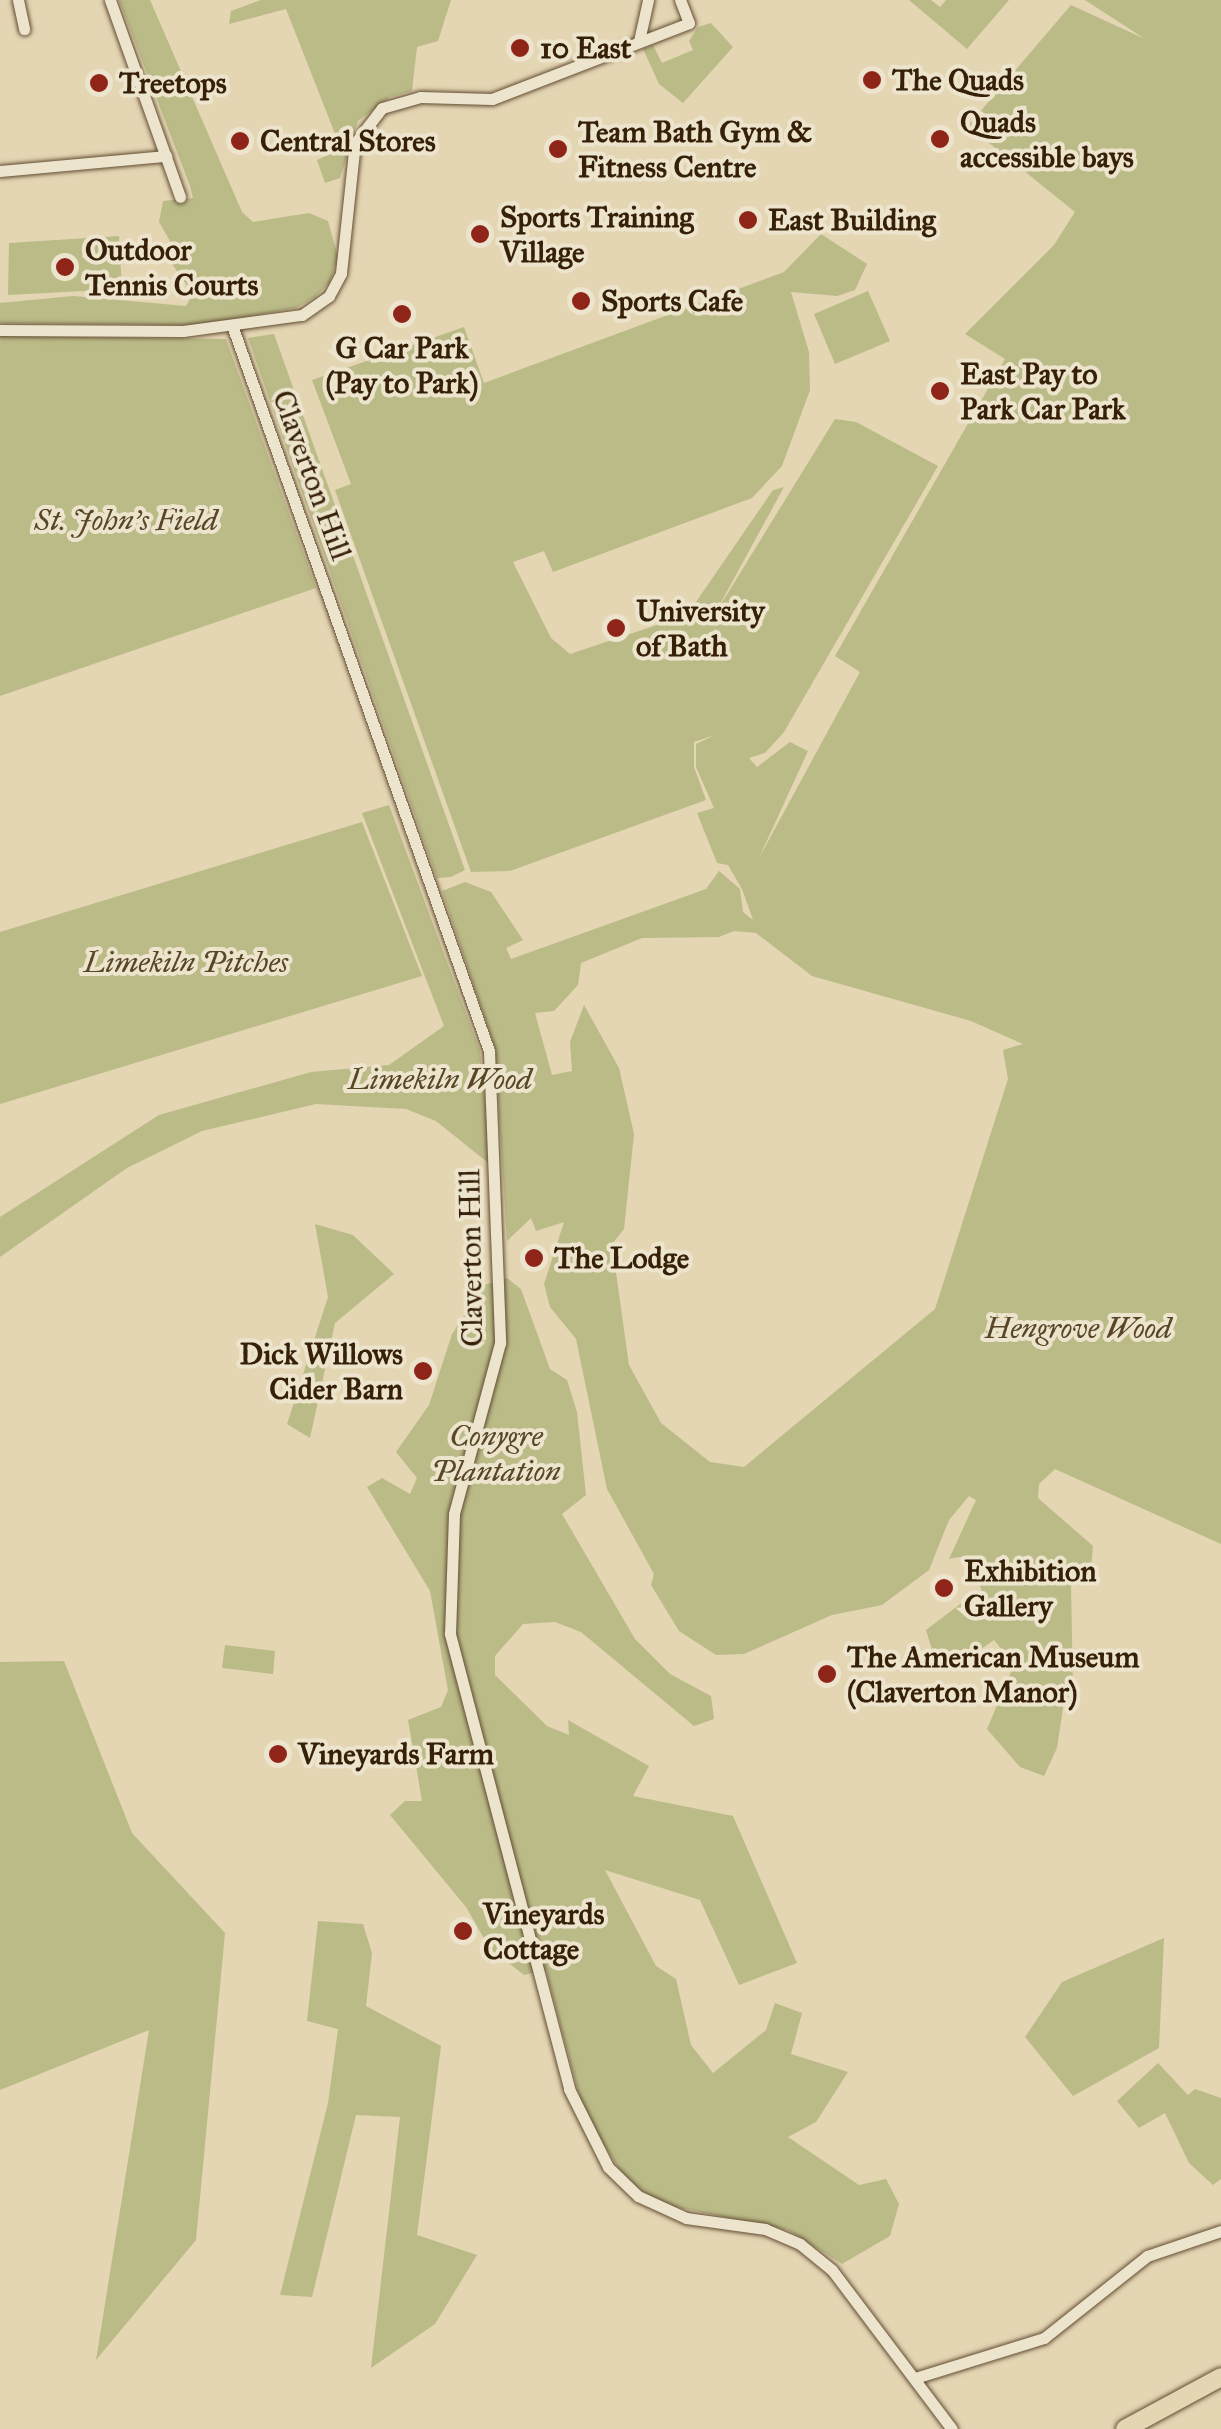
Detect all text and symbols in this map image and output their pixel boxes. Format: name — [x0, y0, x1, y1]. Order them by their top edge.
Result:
place label: 10 East — [540, 30, 631, 66]
marker: 10 East — [509, 37, 531, 59]
place label: The Quads — [892, 62, 1024, 98]
place label: Treetops — [119, 65, 227, 101]
marker: The Quads — [861, 69, 883, 91]
marker: Treetops — [88, 72, 110, 94]
place label: Quads accessible bays — [960, 104, 1134, 174]
place label: Team Bath Gym & Fitness Centre — [578, 114, 812, 184]
place label: Central Stores — [260, 123, 436, 159]
marker: Quads accessible bays — [929, 128, 951, 150]
marker: Central Stores — [229, 130, 251, 152]
marker: Team Bath Gym & Fitness Centre — [547, 138, 569, 160]
place label: Sports Training Village — [500, 199, 693, 270]
place label: East Building — [768, 202, 936, 238]
marker: East Building — [737, 209, 759, 231]
marker: Sports Training Village — [469, 223, 491, 245]
place label: Outdoor Tennis Courts — [85, 232, 258, 302]
marker: Outdoor Tennis Courts — [54, 256, 76, 278]
place label: Sports Cafe — [601, 283, 743, 319]
marker: Sports Cafe — [570, 290, 592, 312]
marker: G Car Park (Pay to Park) — [391, 303, 413, 325]
place label: G Car Park (Pay to Park) — [325, 330, 479, 400]
place label: East Pay to Park Car Park — [960, 356, 1126, 426]
marker: East Pay to Park Car Park — [929, 380, 951, 402]
street label: Claverton Hill — [265, 385, 359, 565]
park label: St. John's Field — [34, 502, 218, 538]
place label: University of Bath — [636, 593, 765, 664]
marker: University of Bath — [605, 617, 627, 639]
park label: Limekiln Pitches — [84, 944, 288, 980]
park label: Limekiln Wood — [348, 1061, 532, 1097]
street label: Claverton Hill — [451, 1169, 491, 1347]
place label: The Lodge — [554, 1240, 689, 1276]
marker: The Lodge — [523, 1247, 545, 1269]
park label: Hengrove Wood — [984, 1310, 1172, 1346]
place label: Dick Willows Cider Barn — [240, 1336, 403, 1406]
marker: Dick Willows Cider Barn — [412, 1360, 434, 1382]
park label: Conygre Plantation — [431, 1418, 561, 1488]
place label: Exhibition Gallery — [964, 1553, 1096, 1624]
marker: Exhibition Gallery — [933, 1577, 955, 1599]
place label: The American Museum (Claverton Manor) — [847, 1639, 1140, 1710]
marker: The American Museum (Claverton Manor) — [816, 1663, 838, 1685]
place label: Vineyards Farm — [298, 1736, 494, 1772]
marker: Vineyards Farm — [267, 1743, 289, 1765]
place label: Vineyards Cottage — [483, 1896, 604, 1966]
marker: Vineyards Cottage — [452, 1920, 474, 1942]

